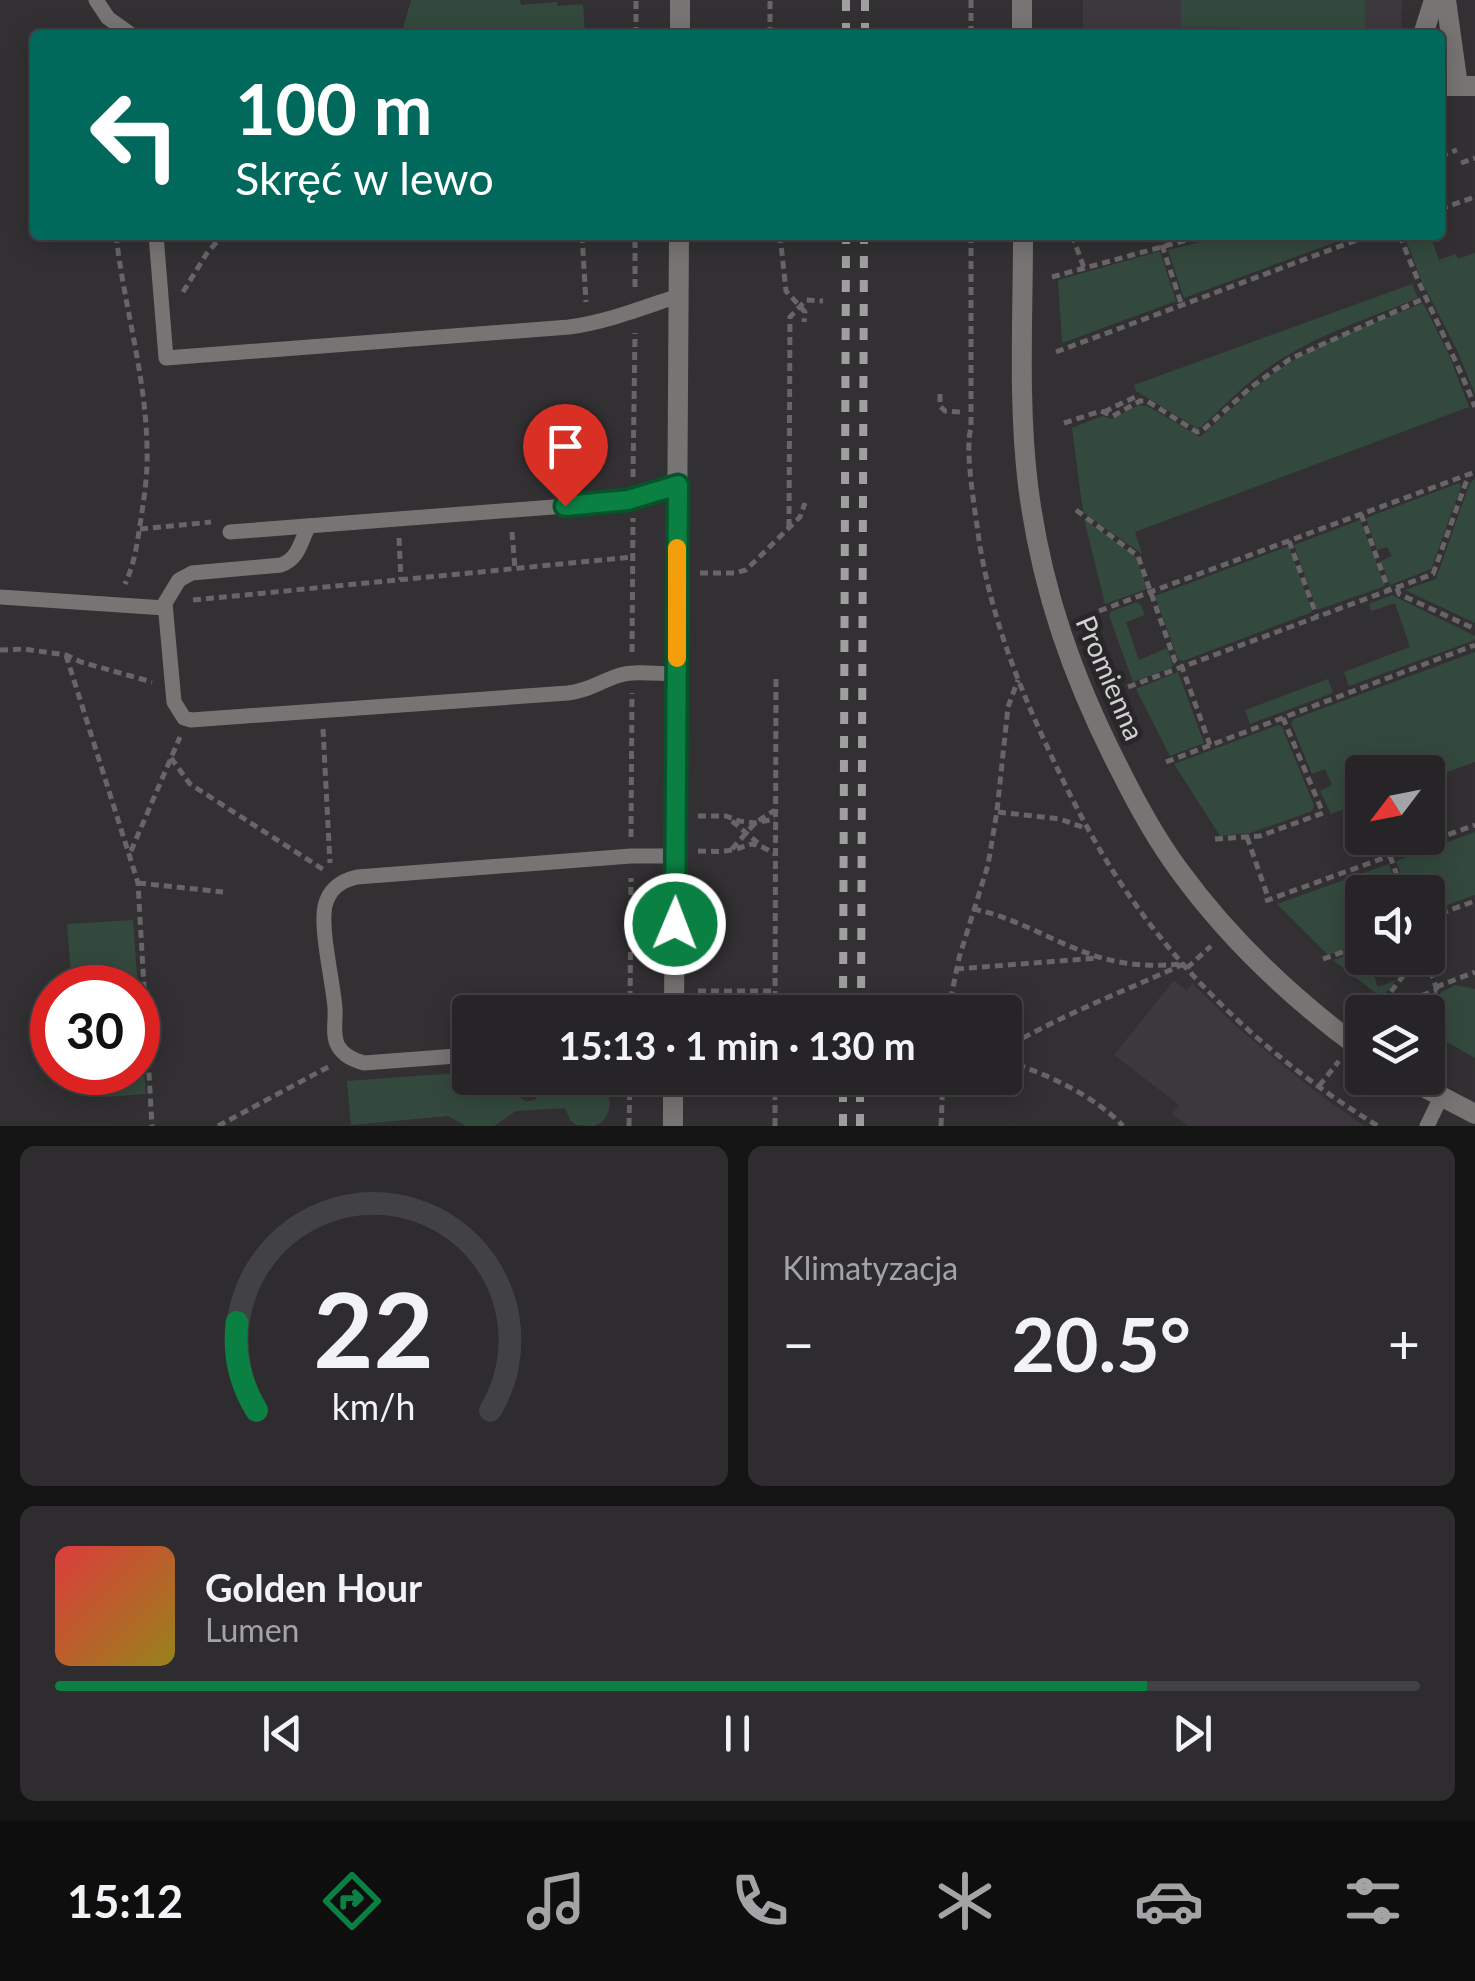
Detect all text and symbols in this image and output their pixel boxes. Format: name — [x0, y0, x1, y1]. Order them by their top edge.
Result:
text: 100 m — [235, 66, 432, 150]
icon: left — [70, 70, 200, 200]
text: Skręć w lewo — [235, 151, 494, 205]
pin — [523, 404, 608, 507]
icon: arrive — [538, 419, 593, 474]
street label: Promienna — [1070, 610, 1152, 745]
north arrow — [1345, 755, 1445, 855]
map controls — [1345, 755, 1445, 1095]
position arrow — [623, 872, 727, 976]
button: sound — [1345, 875, 1445, 975]
speed limit sign: 30 — [30, 965, 160, 1095]
button: layers — [1345, 995, 1445, 1095]
text: 15:13 · 1 min · 130 m — [558, 1022, 916, 1068]
text: Klimatyzacja — [783, 1248, 958, 1287]
text: 22 — [313, 1265, 434, 1390]
text: 20.5° — [1012, 1298, 1191, 1388]
text: − — [783, 1310, 814, 1376]
text: + — [1388, 1310, 1420, 1376]
text: km/h — [332, 1385, 416, 1428]
text: Golden Hour — [205, 1564, 422, 1610]
text: Lumen — [205, 1610, 299, 1649]
icon: previous — [255, 1706, 310, 1761]
icon: pause — [710, 1706, 765, 1761]
icon: next — [1165, 1706, 1220, 1761]
icon: directions — [317, 1866, 387, 1936]
icon: music — [521, 1866, 591, 1936]
icon: phone — [725, 1866, 795, 1936]
icon: climate — [930, 1866, 1000, 1936]
icon: car — [1134, 1866, 1204, 1936]
icon: filters — [1338, 1866, 1408, 1936]
text: 15:12 — [67, 1874, 183, 1928]

